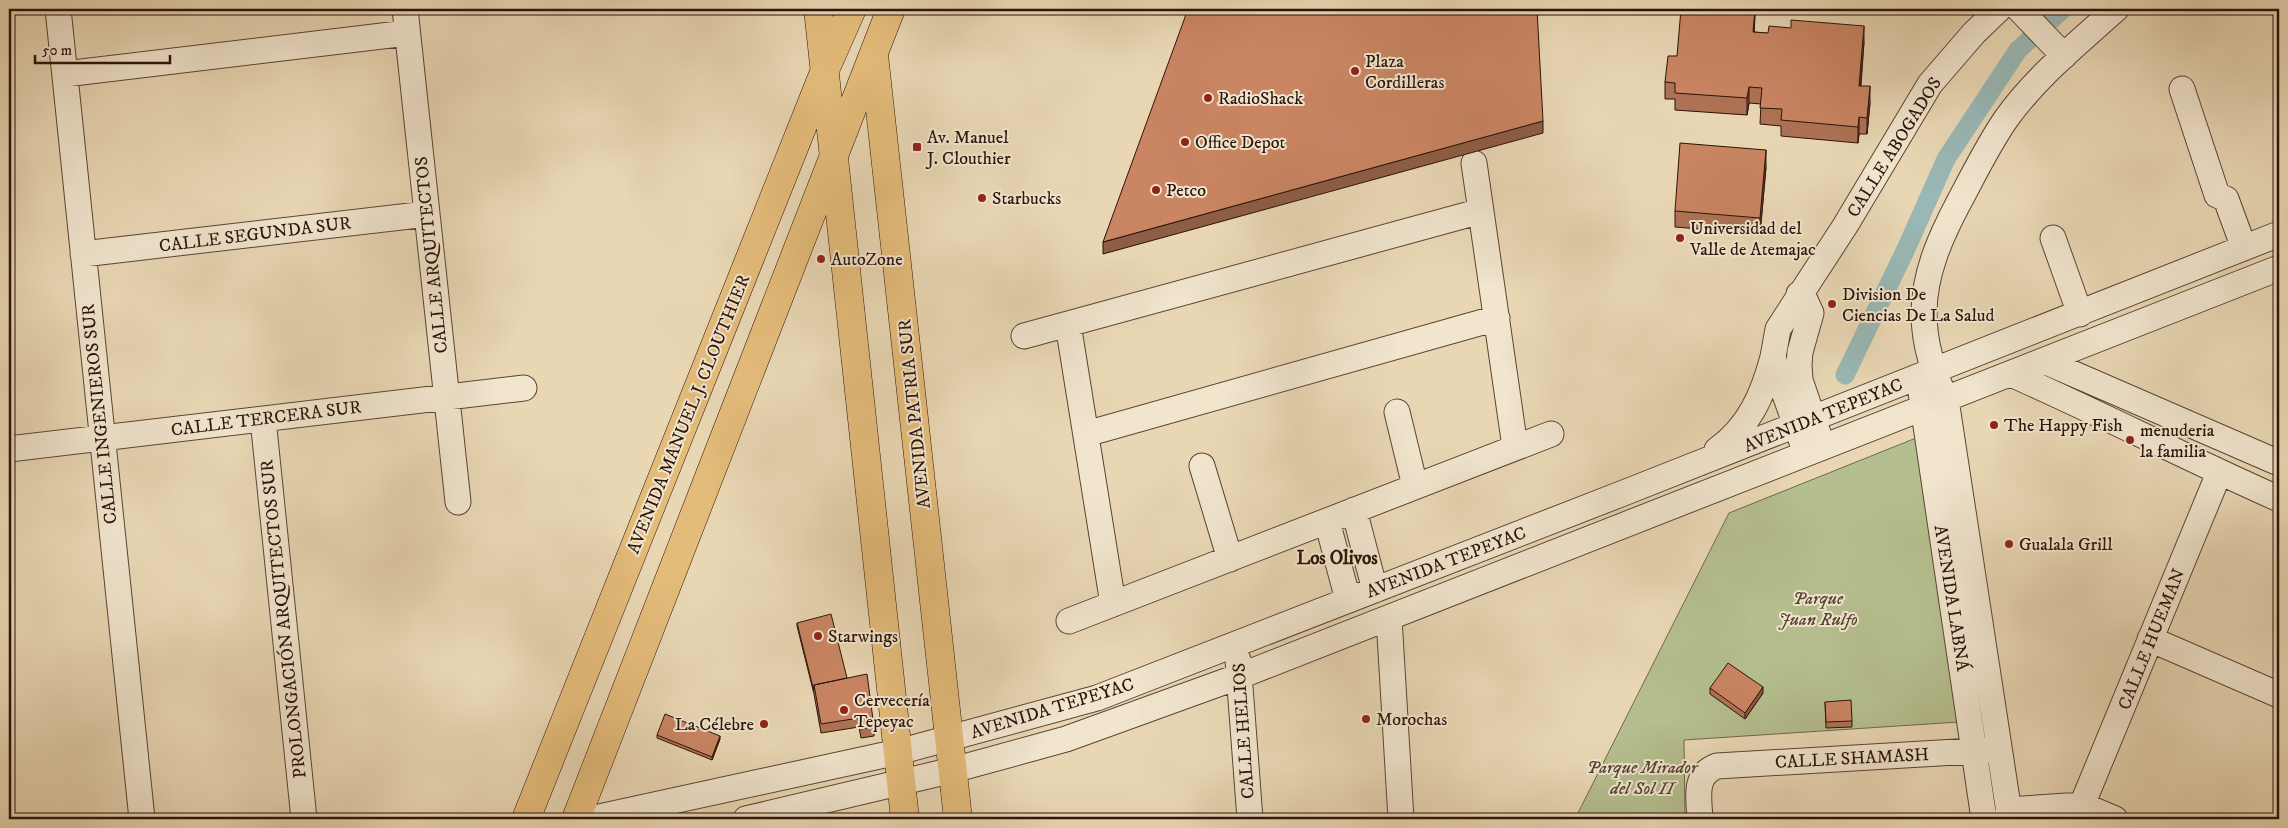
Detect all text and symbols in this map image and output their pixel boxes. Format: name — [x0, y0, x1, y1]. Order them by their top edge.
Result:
scale bar — [35, 32, 170, 64]
text: 50 m — [42, 41, 72, 60]
place label: Plaza Cordilleras — [1365, 51, 1444, 94]
marker: Plaza Cordilleras — [1349, 65, 1361, 77]
street label: CALLE ABOGADOS — [1843, 73, 1947, 222]
place label: RadioShack — [1218, 88, 1303, 110]
marker: RadioShack — [1202, 92, 1214, 104]
place label: Av. Manuel J. Clouthier — [925, 127, 1011, 170]
place label: Office Depot — [1195, 132, 1285, 154]
marker: Office Depot — [1179, 136, 1191, 148]
marker: Av. Manuel J. Clouthier — [911, 141, 923, 153]
street label: CALLE ARQUITECTOS — [411, 155, 453, 355]
place label: Petco — [1166, 180, 1206, 202]
marker: Petco — [1150, 184, 1162, 196]
place label: Starbucks — [992, 188, 1061, 210]
marker: Starbucks — [976, 192, 988, 204]
street label: CALLE SEGUNDA SUR — [158, 212, 352, 258]
place label: Universidad del Valle de Atemajac — [1689, 218, 1816, 261]
marker: Universidad del Valle de Atemajac — [1674, 232, 1686, 244]
place label: AutoZone — [831, 249, 903, 271]
marker: AutoZone — [815, 253, 827, 265]
street label: AVENIDA MANUEL J. CLOUTHIER — [623, 271, 755, 557]
place label: Division De Ciencias De La Salud — [1842, 284, 1995, 327]
marker: Division De Ciencias De La Salud — [1826, 298, 1838, 310]
street label: CALLE INGENIEROS SUR — [77, 303, 123, 525]
street label: AVENIDA PATRIA SUR — [894, 318, 936, 510]
street label: AVENIDA TEPEYAC — [1741, 374, 1906, 458]
street label: CALLE TERCERA SUR — [170, 396, 363, 442]
place label: The Happy Fish — [2004, 415, 2123, 437]
marker: The Happy Fish — [1988, 419, 2000, 431]
place label: menuderia la familia — [2140, 420, 2215, 463]
marker: menuderia la familia — [2124, 434, 2136, 446]
street label: PROLONGACIÓN ARQUITECTOS SUR — [256, 458, 312, 779]
street label: AVENIDA TEPEYAC — [1363, 522, 1529, 604]
street label: AVENIDA LABNÁ — [1929, 523, 1974, 673]
place label: Gualala Grill — [2019, 534, 2113, 556]
marker: Gualala Grill — [2003, 538, 2015, 550]
district label: Los Olivos — [1296, 547, 1378, 570]
street label: CALLE HUEMAN — [2114, 565, 2190, 713]
park label: Parque Juan Rulfo — [1778, 588, 1858, 631]
place label: Starwings — [828, 626, 898, 648]
marker: Starwings — [812, 630, 824, 642]
street label: CALLE HELIOS — [1228, 662, 1260, 800]
street label: AVENIDA TEPEYAC — [968, 674, 1137, 744]
place label: Cervecería Tepeyac — [854, 690, 930, 733]
marker: Cervecería Tepeyac — [838, 704, 850, 716]
place label: Morochas — [1376, 709, 1447, 731]
marker: Morochas — [1360, 713, 1372, 725]
place label: La Célebre — [675, 714, 754, 736]
marker: La Célebre — [758, 718, 770, 730]
street label: CALLE SHAMASH — [1774, 744, 1930, 774]
park label: Parque Mirador del Sol II — [1587, 757, 1699, 800]

